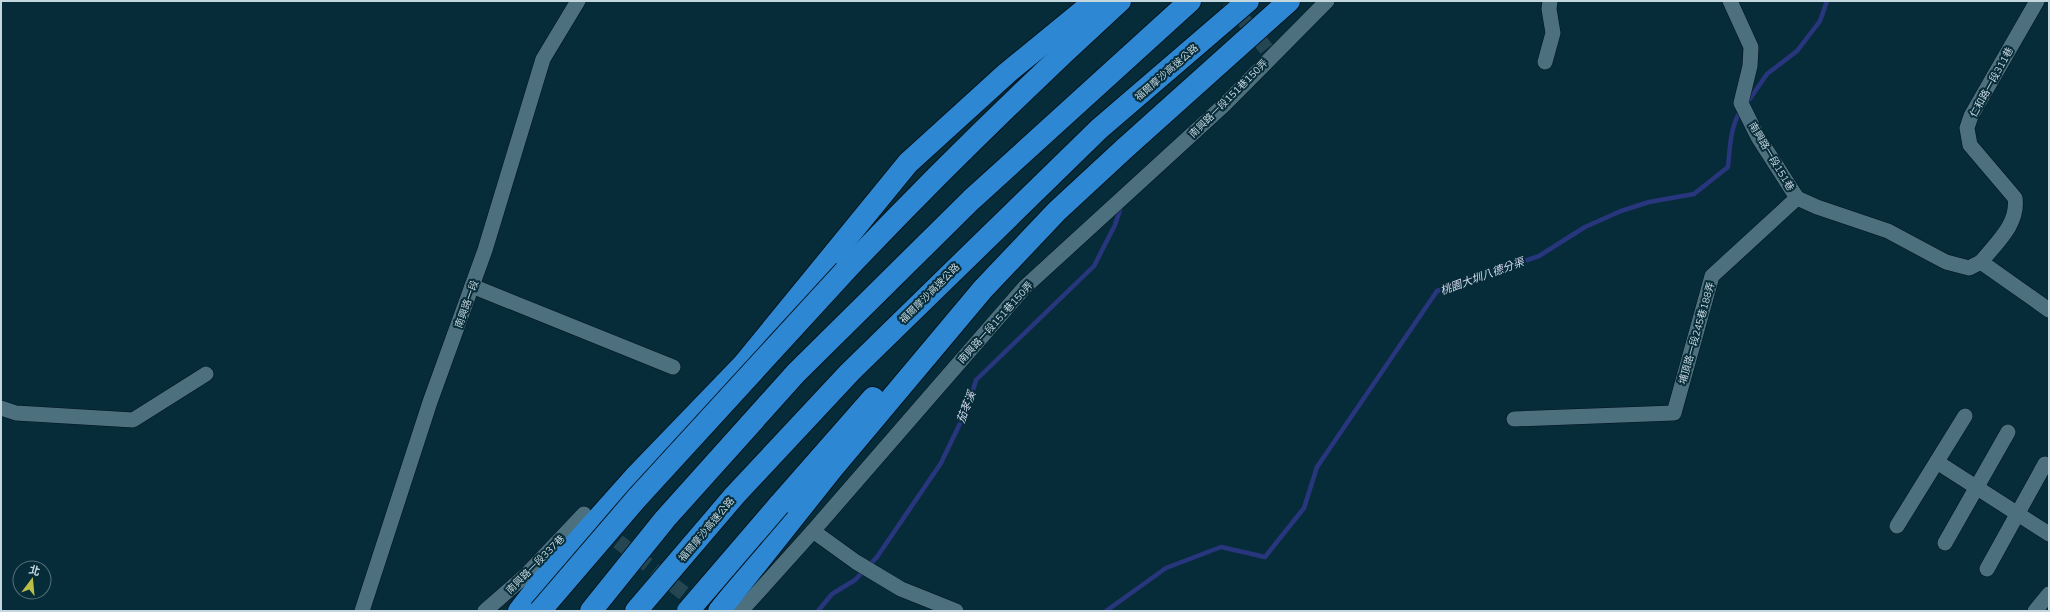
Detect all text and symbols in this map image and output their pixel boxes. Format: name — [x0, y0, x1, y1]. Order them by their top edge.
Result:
street label: 福爾摩沙高速公路 — [1132, 41, 1201, 104]
street label: 仁和路一段311巷 — [1967, 45, 2016, 120]
street label: 南興路一段151巷150弄 — [1186, 56, 1270, 140]
street label: 南興路一段151巷 — [1746, 119, 1797, 193]
water label: 桃園大圳八德分渠 — [1438, 254, 1528, 298]
street label: 福爾摩沙高速公路 — [896, 260, 962, 326]
street label: 南興路一段 — [452, 278, 481, 330]
street label: 南興路一段151巷150弄 — [955, 279, 1036, 366]
street label: 埔頂路一段245巷188弄 — [1676, 280, 1717, 386]
water label: 茄苳溪 — [954, 387, 979, 425]
street label: 福爾摩沙高速公路 — [676, 495, 737, 564]
street label: 南興路一段337巷 — [503, 532, 568, 597]
north arrow — [12, 560, 52, 600]
text: 北 — [28, 562, 42, 579]

